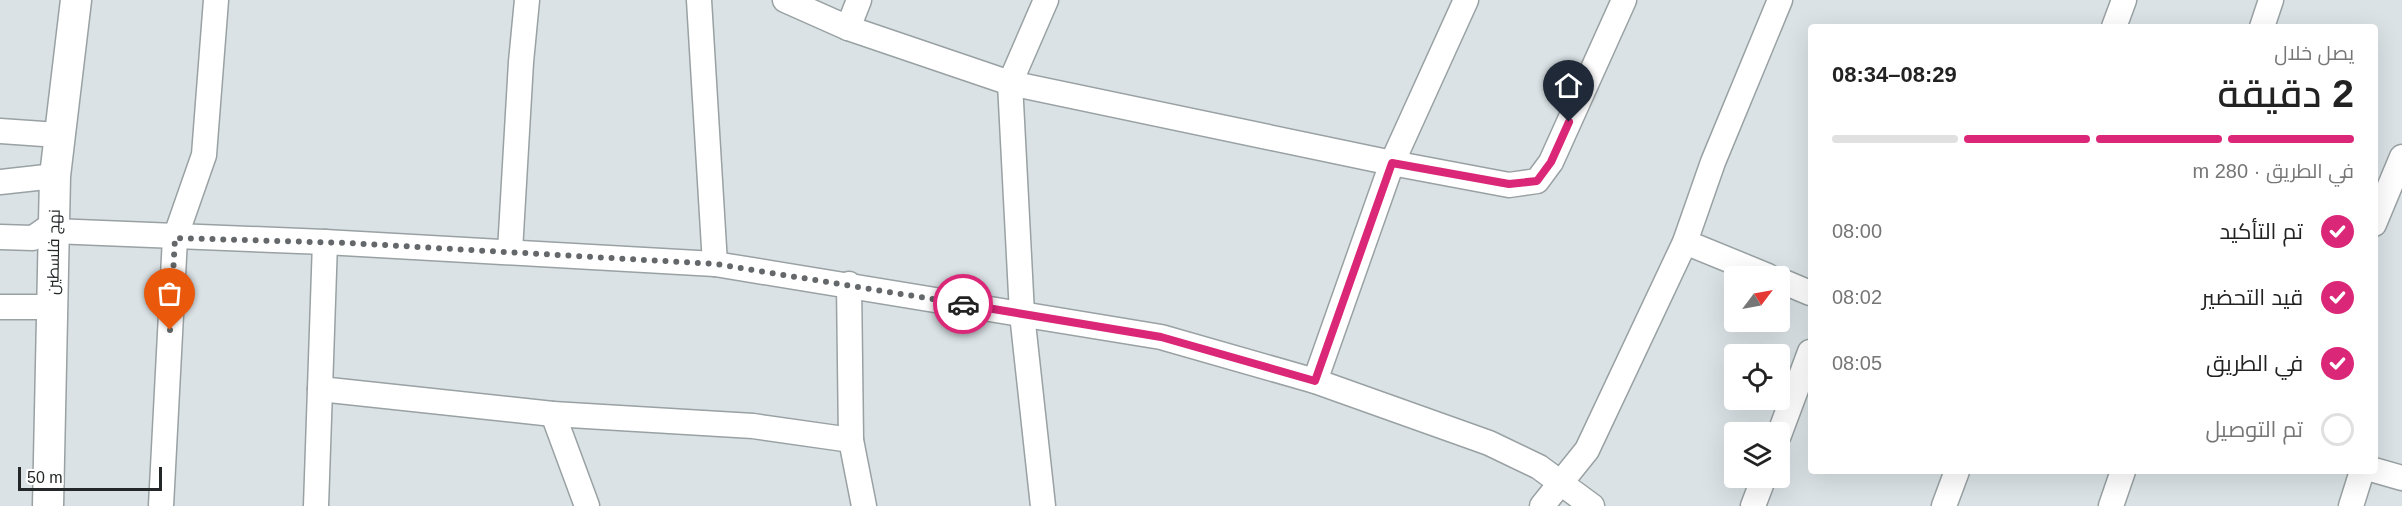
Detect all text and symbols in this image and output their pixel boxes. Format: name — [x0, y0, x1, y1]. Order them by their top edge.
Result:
text: يصل خلال — [2274, 42, 2354, 64]
pin — [1543, 60, 1594, 122]
text: 08:29–08:34 — [1832, 62, 1957, 87]
icon: home — [1552, 69, 1585, 102]
text: 2 دقيقة — [2218, 72, 2354, 115]
text: في الطريق · 280 m — [2193, 160, 2354, 182]
street label: نهج فلسطين — [44, 209, 66, 295]
icon: check — [2321, 215, 2354, 248]
text: تم التأكيد — [2220, 219, 2303, 244]
text: 08:00 — [1832, 220, 1882, 242]
north arrow — [1724, 266, 1790, 332]
map controls — [1724, 266, 1790, 488]
pin — [144, 268, 195, 330]
courier — [933, 274, 993, 334]
icon: bag — [153, 277, 186, 310]
icon: check — [2321, 281, 2354, 314]
text: قيد التحضير — [2202, 285, 2303, 310]
text: 08:02 — [1832, 286, 1882, 308]
icon: car — [947, 288, 980, 321]
button: locate — [1724, 344, 1790, 410]
icon: check — [2321, 347, 2354, 380]
text: في الطريق — [2206, 351, 2303, 376]
text: 08:05 — [1832, 352, 1882, 374]
text: تم التوصيل — [2205, 417, 2303, 442]
button: layers — [1724, 422, 1790, 488]
scale bar — [18, 464, 162, 492]
text: 50 m — [27, 469, 63, 486]

